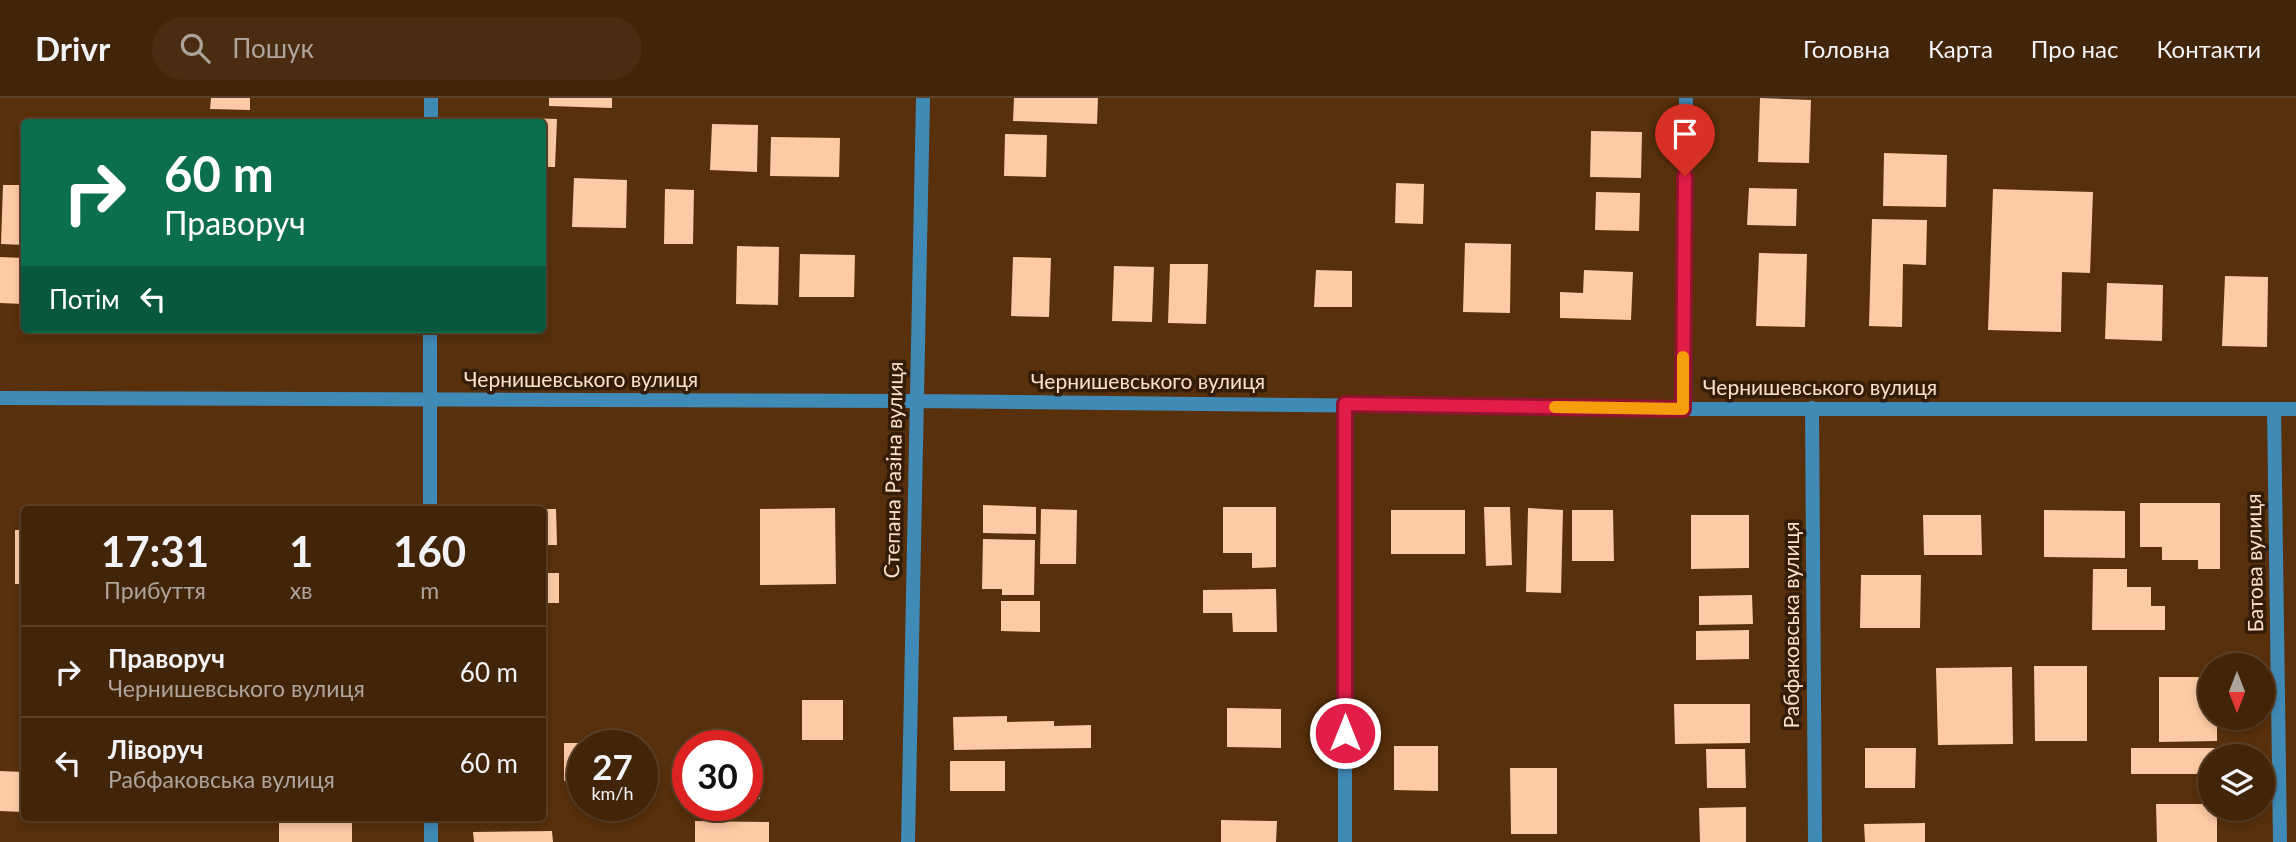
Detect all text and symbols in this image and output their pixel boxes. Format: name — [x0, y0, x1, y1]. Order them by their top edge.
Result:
search box — [152, 17, 642, 80]
text: Drivr — [35, 28, 110, 68]
icon: search — [176, 29, 214, 67]
text: Пошук — [232, 32, 314, 64]
text: Головна — [1803, 34, 1890, 63]
text: Карта — [1928, 34, 1993, 63]
text: Про нас — [2031, 34, 2118, 63]
text: Контакти — [2156, 34, 2261, 63]
pin — [1655, 104, 1715, 176]
icon: arrive — [1666, 115, 1704, 153]
text: 60 m — [164, 144, 274, 202]
icon: right — [49, 147, 140, 238]
text: Праворуч — [164, 203, 306, 242]
icon: left — [134, 280, 172, 318]
text: Потім — [49, 283, 120, 315]
street label: Степана Разіна вулиця — [878, 361, 907, 579]
street label: Чернишевського вулиця — [464, 366, 698, 391]
street label: Чернишевського вулиця — [1031, 368, 1265, 393]
street label: Чернишевського вулиця — [1703, 374, 1937, 399]
street label: Батова вулиця — [2240, 493, 2267, 633]
street label: Рабфаковська вулиця — [1778, 521, 1803, 729]
text: 17:31 — [101, 526, 209, 576]
text: 1 — [289, 526, 313, 576]
text: 160 — [393, 526, 466, 576]
text: Прибуття — [104, 576, 206, 604]
text: хв — [290, 576, 313, 604]
text: m — [420, 576, 439, 604]
text: Праворуч — [108, 642, 225, 674]
icon: right — [49, 653, 87, 691]
north arrow — [2198, 653, 2275, 730]
map controls — [2198, 653, 2275, 821]
text: 60 m — [460, 656, 518, 688]
text: Чернишевського вулиця — [108, 674, 365, 702]
position arrow — [1308, 696, 1382, 770]
speed limit sign: 30 — [672, 730, 763, 821]
text: Ліворуч — [108, 733, 204, 765]
icon: left — [49, 744, 87, 782]
button: layers — [2198, 744, 2275, 821]
text: 27 — [592, 745, 633, 787]
text: 60 m — [460, 747, 518, 779]
text: Рабфаковська вулиця — [108, 765, 335, 793]
text: km/h — [591, 782, 634, 804]

